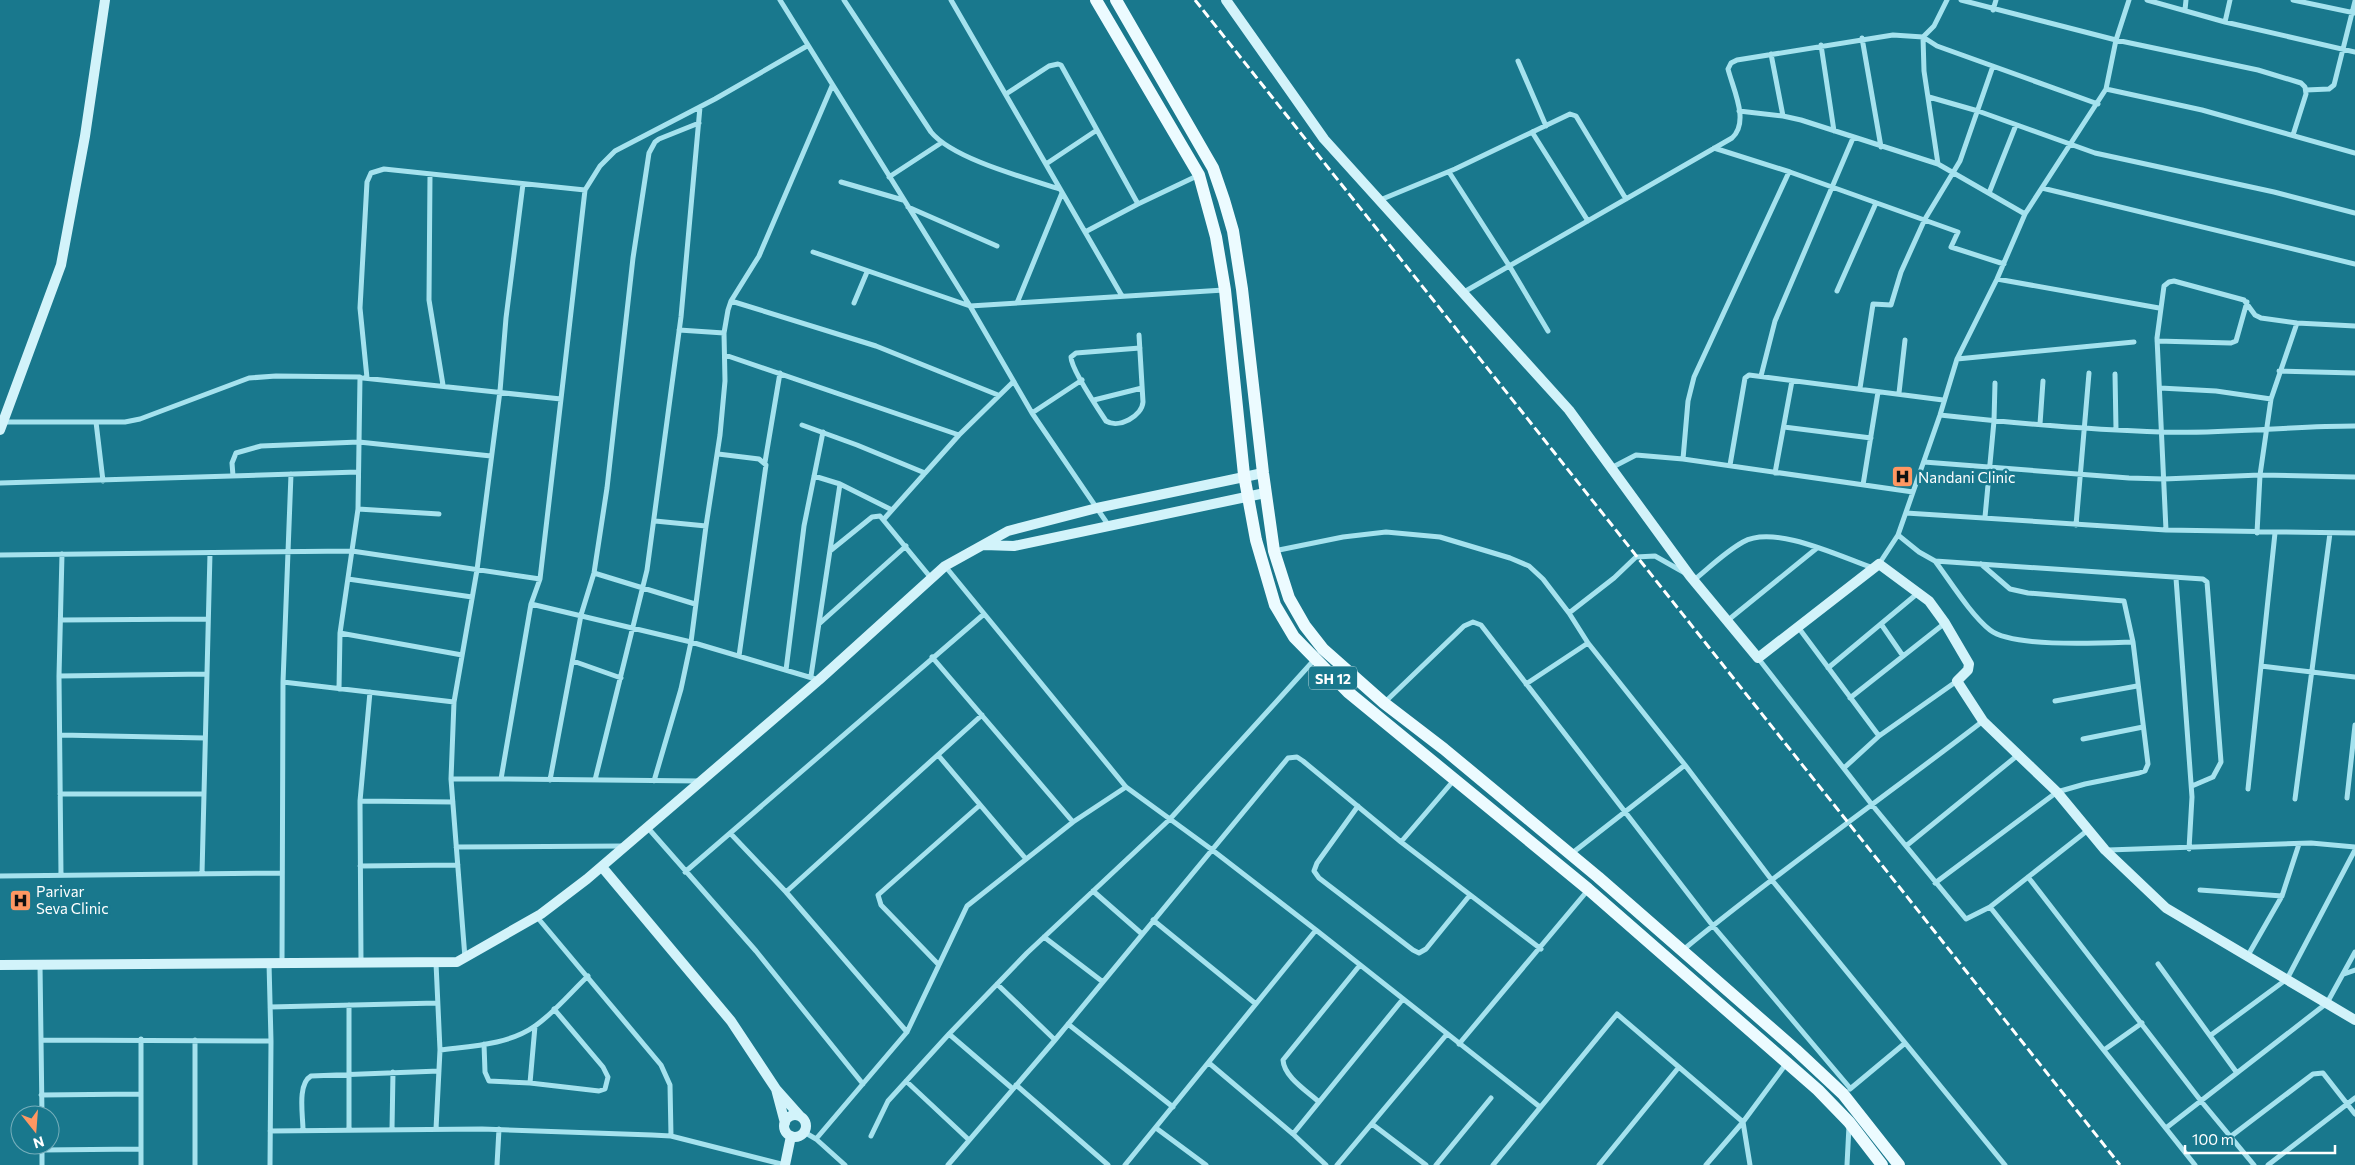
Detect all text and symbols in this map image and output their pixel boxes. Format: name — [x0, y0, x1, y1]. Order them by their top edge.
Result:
hospital icon: Nandani Clinic — [1890, 465, 1914, 489]
place label: Nandani Clinic — [1918, 468, 2015, 486]
road number: SH 12 — [1309, 666, 1357, 690]
place label: Parivar Seva Clinic — [36, 882, 109, 917]
hospital icon: Parivar Seva Clinic — [8, 888, 32, 912]
north arrow — [10, 1105, 60, 1155]
scale bar — [2185, 1122, 2335, 1154]
text: 100 m — [2192, 1130, 2234, 1148]
text: N — [31, 1133, 46, 1153]

